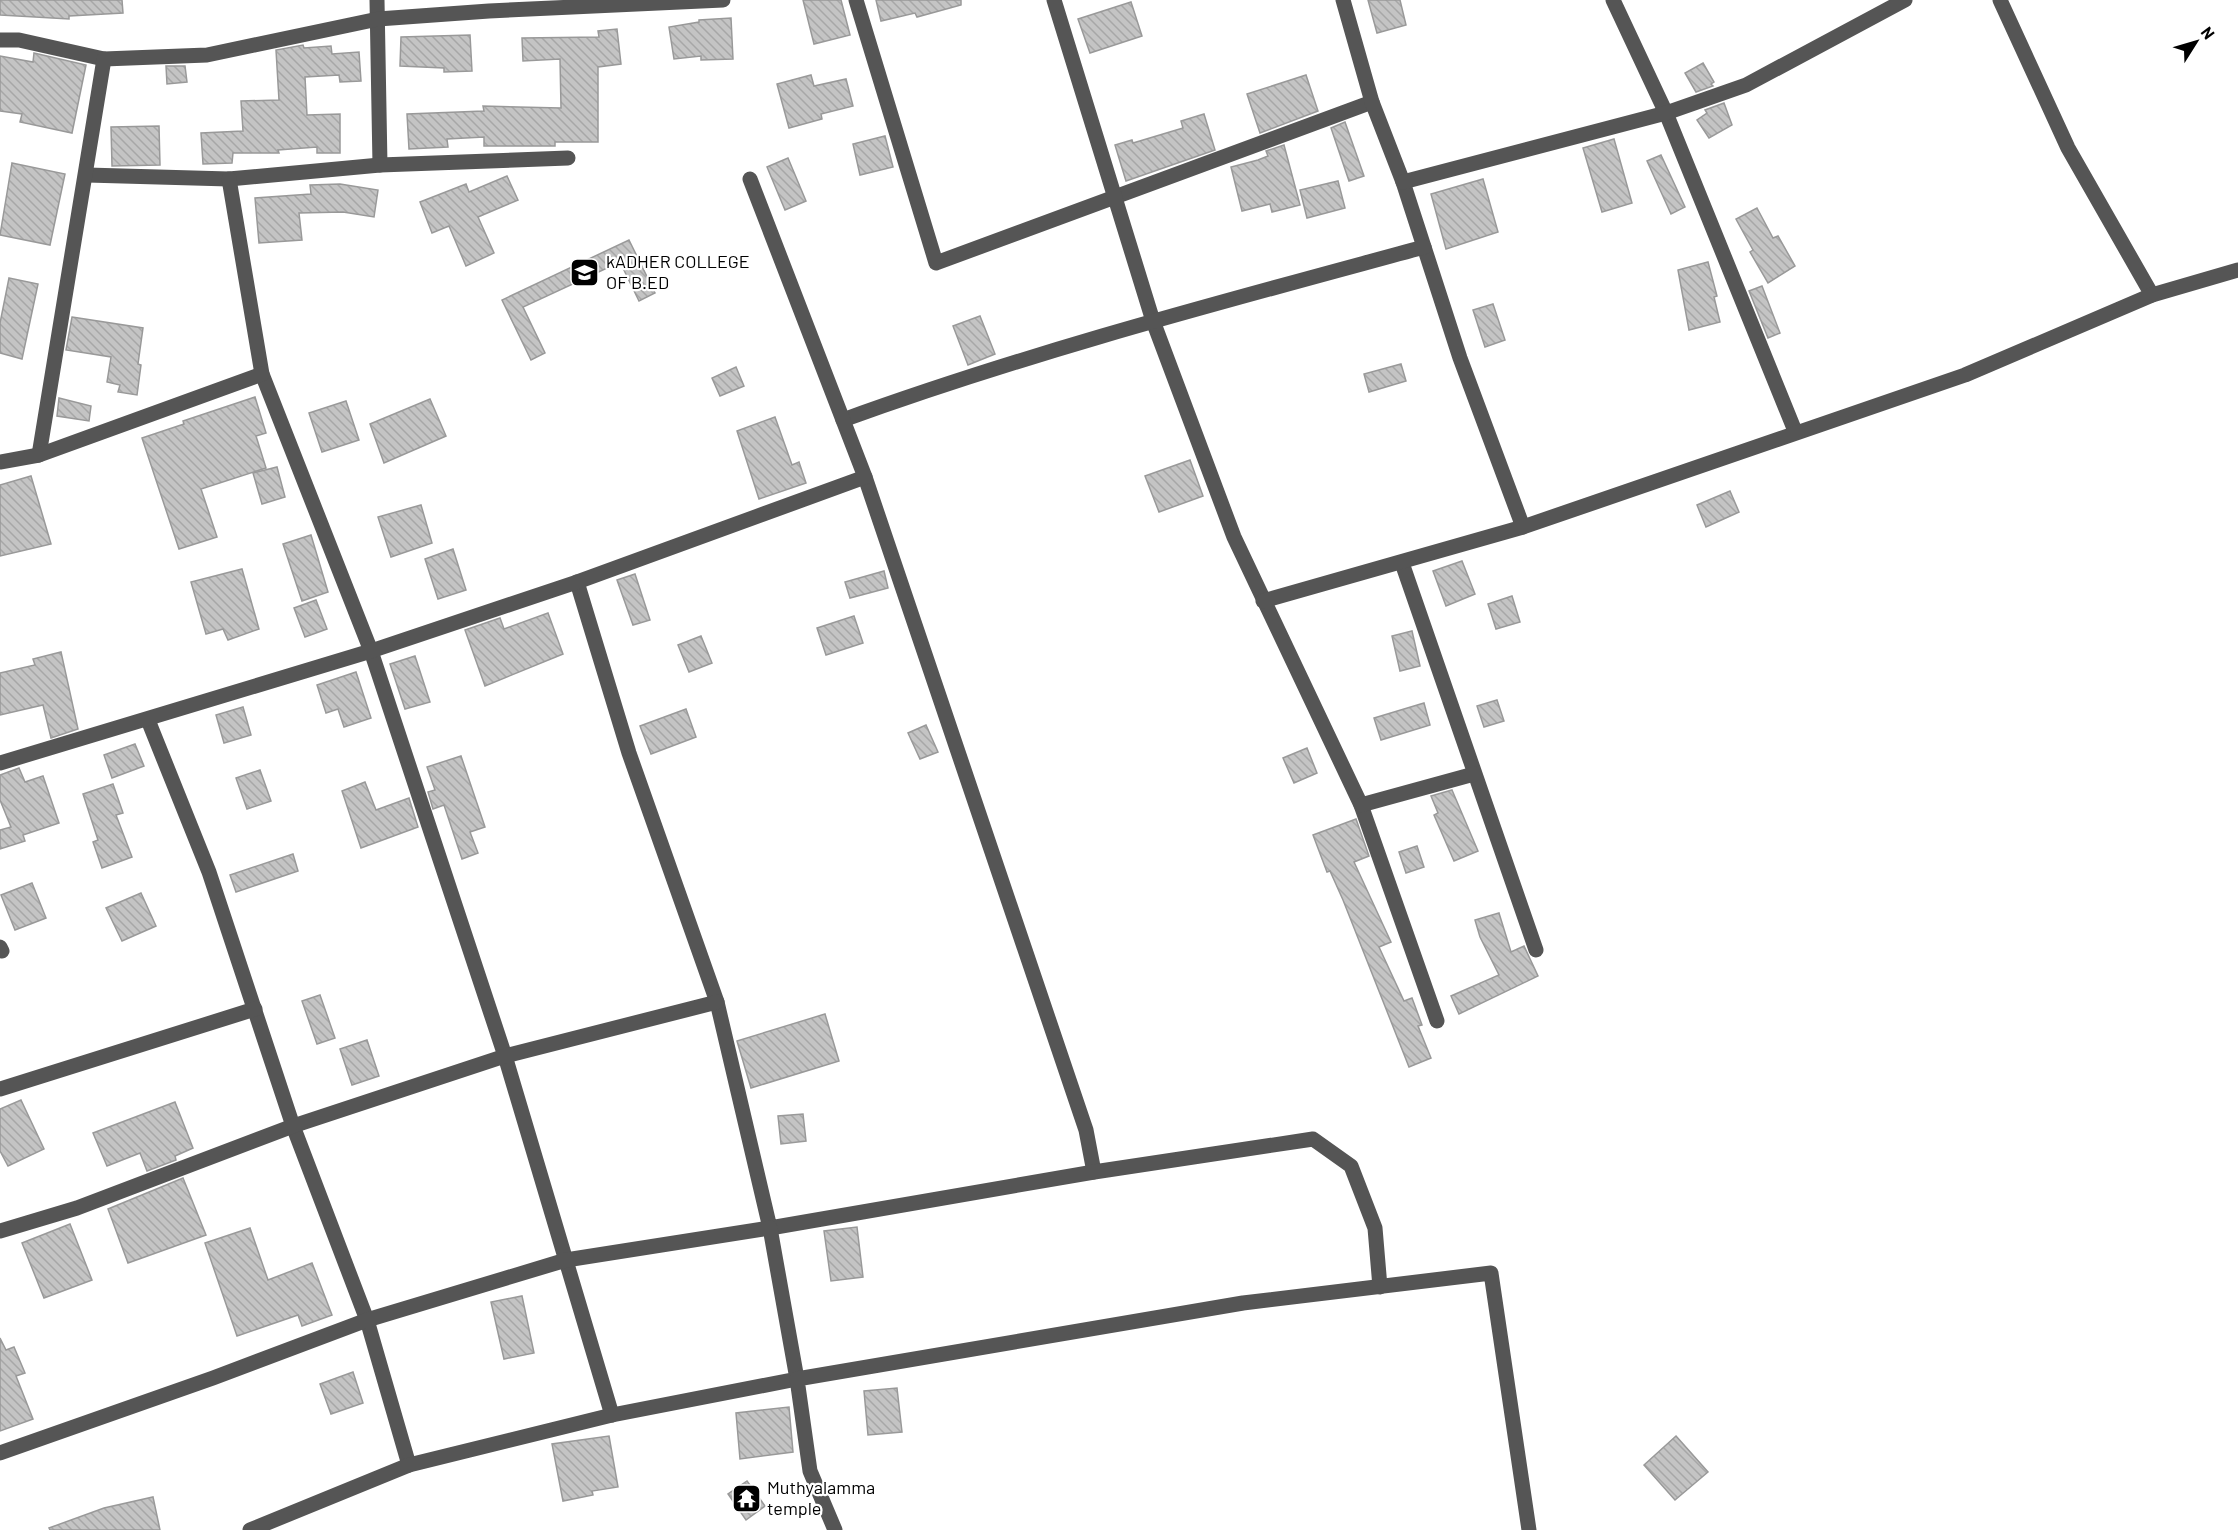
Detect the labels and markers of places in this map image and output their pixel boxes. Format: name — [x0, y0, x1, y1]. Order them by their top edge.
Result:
place label: kADHER COLLEGE OF B.ED — [606, 250, 750, 293]
school or university icon: kADHER COLLEGE OF B.ED — [569, 256, 601, 288]
place label: Muthyalamma temple — [767, 1476, 875, 1519]
temple icon: Muthyalamma temple — [730, 1482, 762, 1514]

